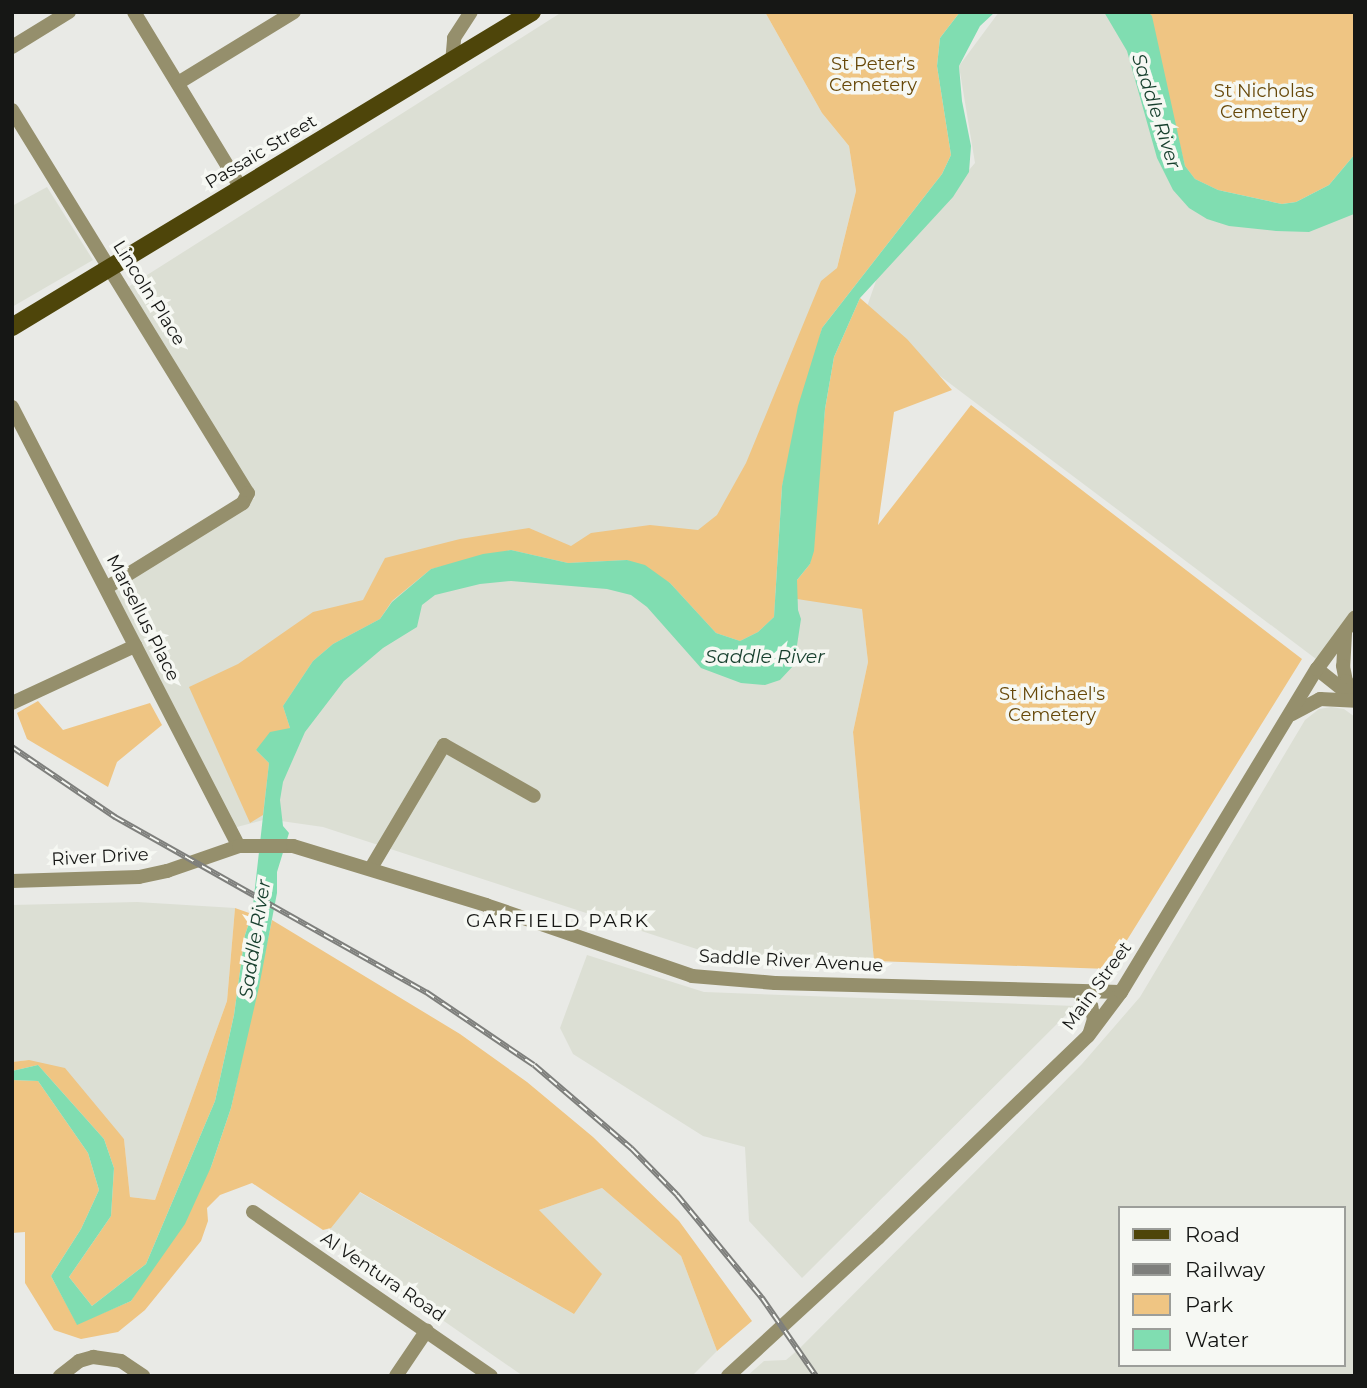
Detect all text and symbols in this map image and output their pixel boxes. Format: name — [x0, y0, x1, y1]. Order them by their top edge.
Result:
water label: Saddle River — [1127, 50, 1185, 172]
park label: St Peter's Cemetery — [829, 54, 917, 96]
park label: St Nicholas Cemetery — [1214, 81, 1314, 124]
street label: Passaic Street — [202, 110, 320, 194]
street label: Lincoln Place — [108, 236, 190, 350]
street label: Marsellus Place — [102, 551, 184, 685]
water label: Saddle River — [705, 646, 825, 668]
park label: St Michael's Cemetery — [999, 684, 1105, 726]
street label: River Drive — [51, 844, 149, 870]
water label: Saddle River — [234, 878, 276, 1000]
district label: GARFIELD PARK — [468, 910, 648, 932]
street label: Main Street — [1058, 938, 1136, 1034]
street label: Saddle River Avenue — [698, 945, 884, 977]
legend — [1118, 1206, 1346, 1367]
text: Road — [1185, 1222, 1240, 1247]
street label: Al Ventura Road — [317, 1227, 449, 1327]
text: Railway — [1185, 1257, 1265, 1282]
text: Park — [1185, 1292, 1233, 1317]
text: Water — [1185, 1327, 1249, 1352]

